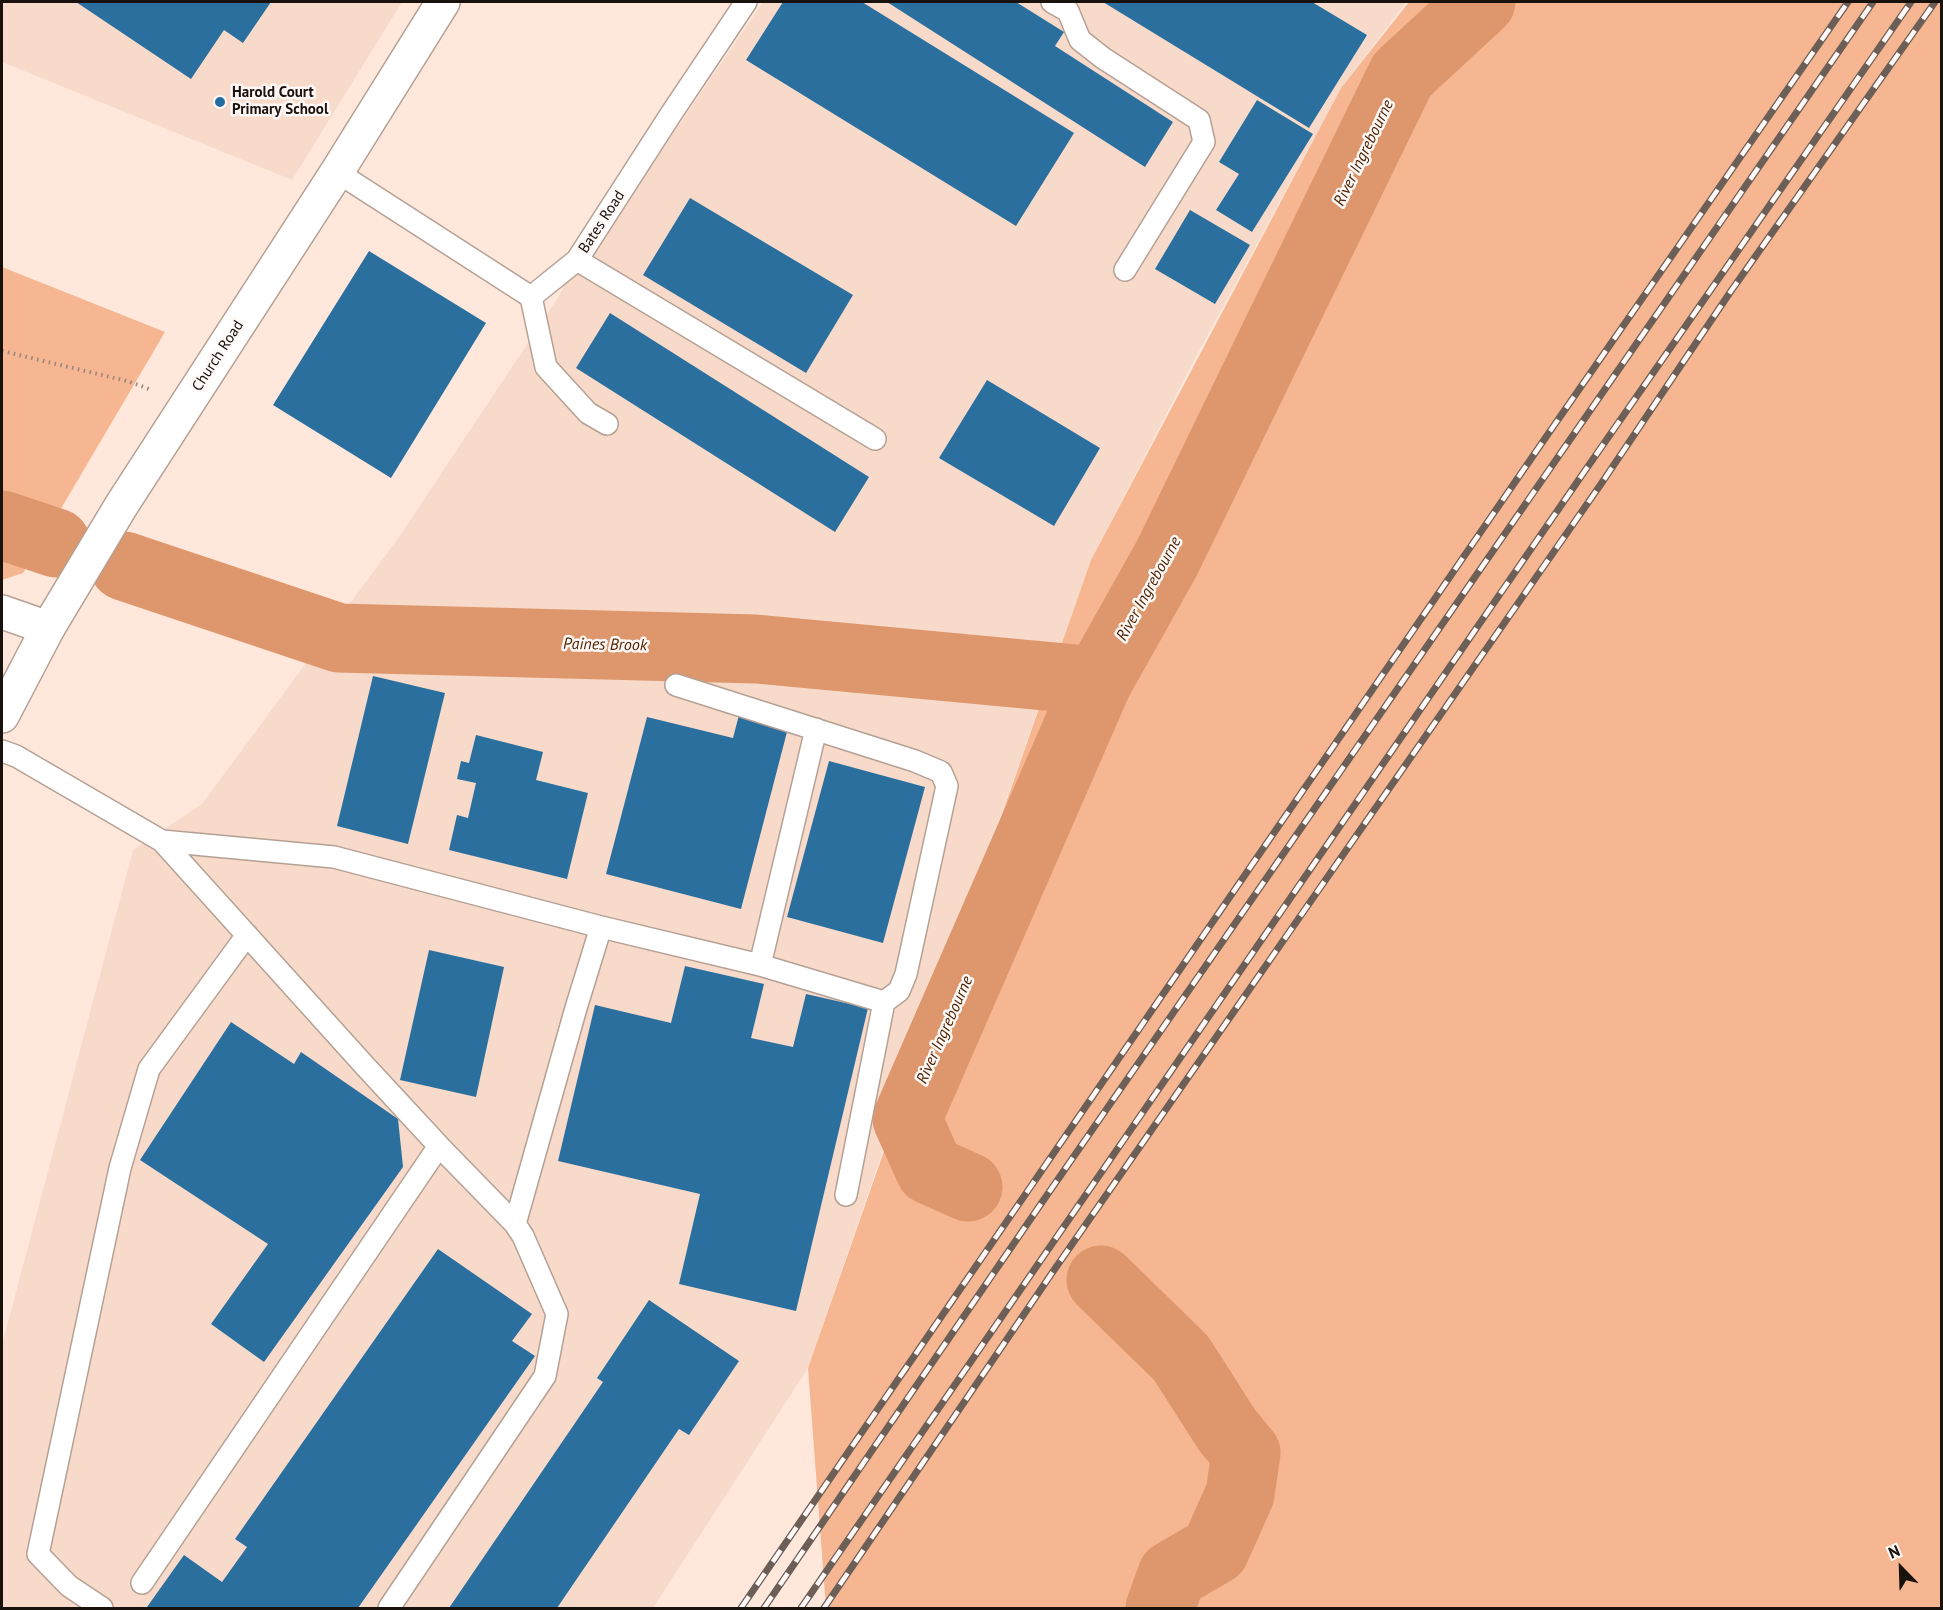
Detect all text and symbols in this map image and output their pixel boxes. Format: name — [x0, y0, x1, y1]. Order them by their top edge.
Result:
place label: Harold Court Primary School — [232, 84, 328, 119]
marker: Harold Court Primary School — [213, 95, 227, 109]
water label: River Ingrebourne — [1330, 97, 1398, 209]
street label: Bates Road — [575, 187, 629, 257]
street label: Church Road — [188, 317, 248, 395]
water label: River Ingrebourne — [1113, 534, 1185, 644]
water label: Paines Brook — [563, 635, 647, 655]
water label: River Ingrebourne — [913, 973, 977, 1087]
north arrow — [1871, 1538, 1931, 1598]
text: N — [1885, 1540, 1903, 1563]

